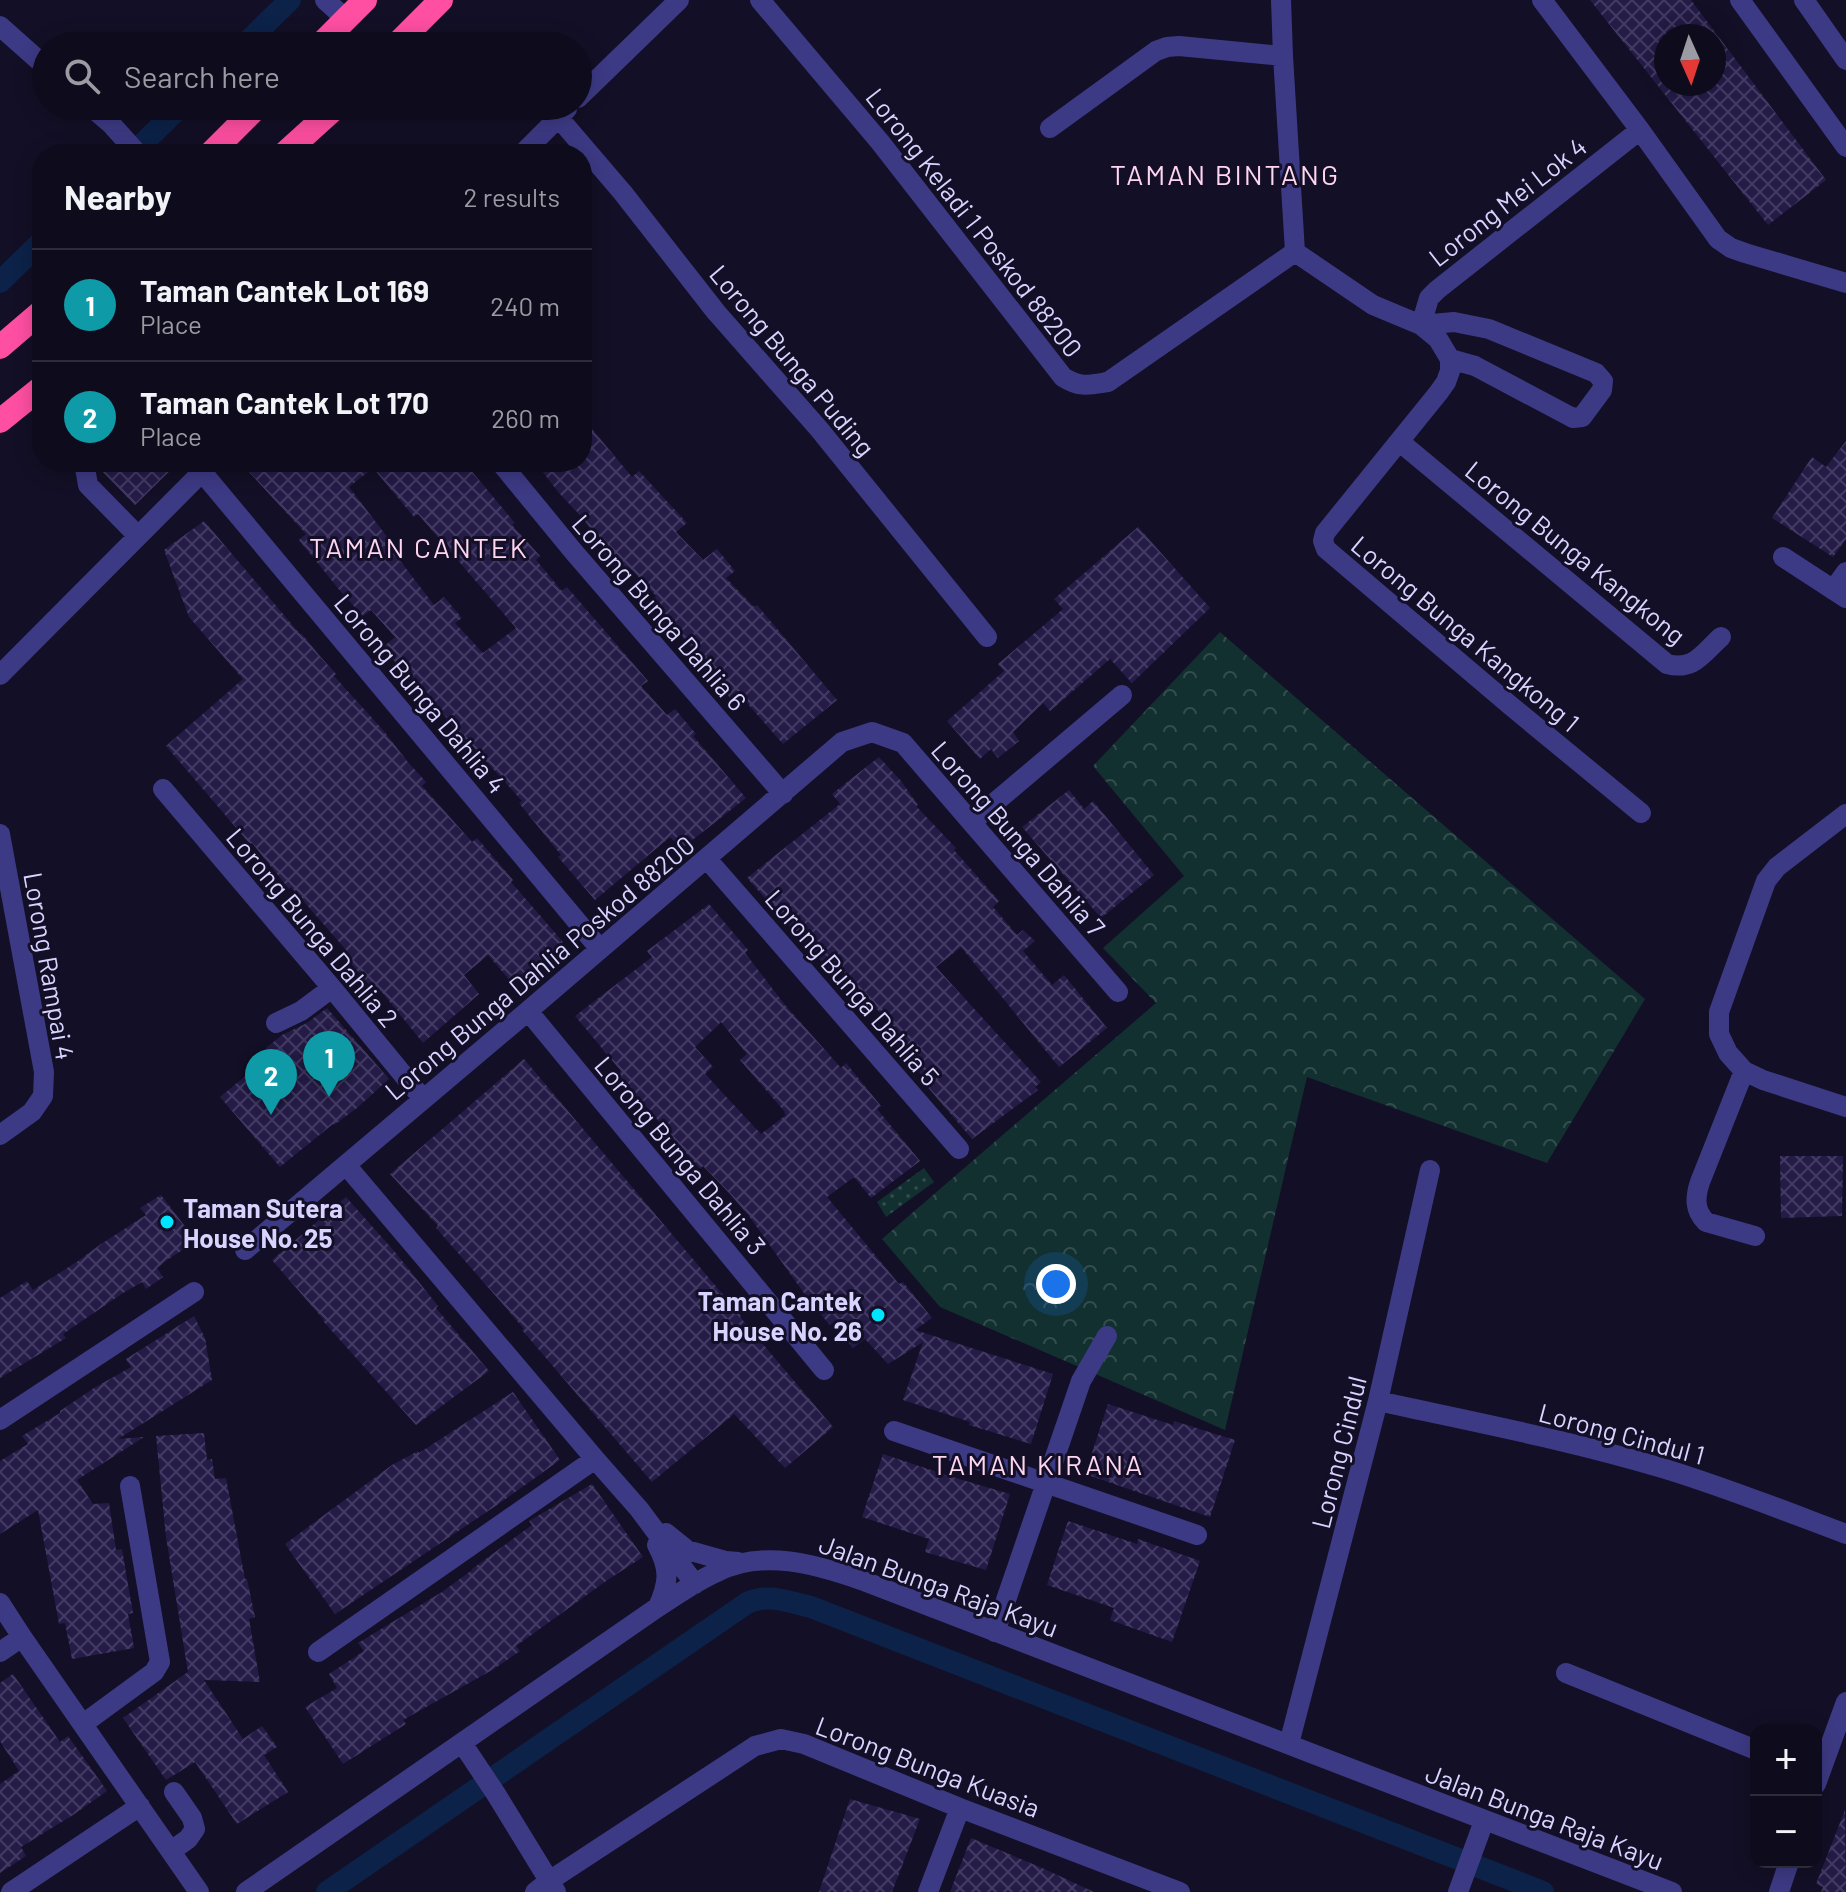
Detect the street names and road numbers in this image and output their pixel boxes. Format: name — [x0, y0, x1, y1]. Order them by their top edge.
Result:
street label: Lorong Keladi 1 Poskod 88200 — [860, 81, 1090, 363]
street label: Lorong Mei Lok 4 — [1422, 130, 1592, 272]
street label: Lorong Bunga Puding — [704, 258, 882, 462]
street label: Lorong Bunga Kangkong — [1460, 454, 1692, 650]
street label: Lorong Bunga Dahlia 6 — [566, 508, 754, 716]
street label: Lorong Bunga Kangkong 1 — [1346, 529, 1586, 737]
street label: Lorong Bunga Dahlia 4 — [329, 587, 513, 799]
street label: Lorong Bunga Dahlia 7 — [926, 734, 1112, 942]
street label: Lorong Bunga Dahlia 2 — [221, 821, 405, 1033]
street label: Lorong Bunga Dahlia Poskod 88200 — [378, 828, 700, 1106]
street label: Lorong Rampai 4 — [18, 870, 82, 1062]
street label: Lorong Bunga Dahlia 5 — [759, 883, 947, 1091]
street label: Lorong Bunga Dahlia 3 — [589, 1049, 773, 1261]
street label: Lorong Cindul — [1304, 1373, 1372, 1531]
street label: Lorong Cindul 1 — [1536, 1396, 1708, 1470]
street label: Jalan Bunga Raja Kayu — [815, 1527, 1063, 1643]
street label: Lorong Bunga Kuasia — [812, 1709, 1044, 1823]
street label: Jalan Bunga Raja Kayu — [1422, 1756, 1668, 1876]

